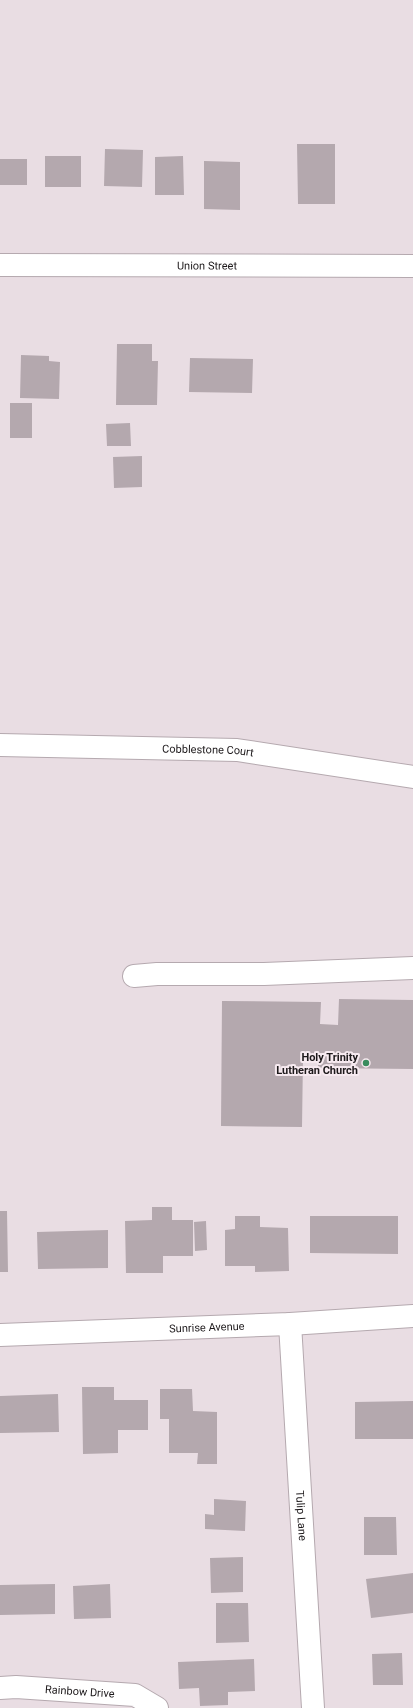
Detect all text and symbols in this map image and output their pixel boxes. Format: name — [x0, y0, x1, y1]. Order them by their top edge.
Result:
street label: Union Street — [177, 259, 237, 273]
street label: Cobblestone Court — [162, 742, 255, 760]
place label: Holy Trinity Lutheran Church — [276, 1051, 358, 1077]
marker: Holy Trinity Lutheran Church — [361, 1058, 371, 1068]
street label: Sunrise Avenue — [169, 1320, 245, 1336]
street label: Tulip Lane — [293, 1490, 309, 1541]
street label: Rainbow Drive — [45, 1683, 115, 1701]

